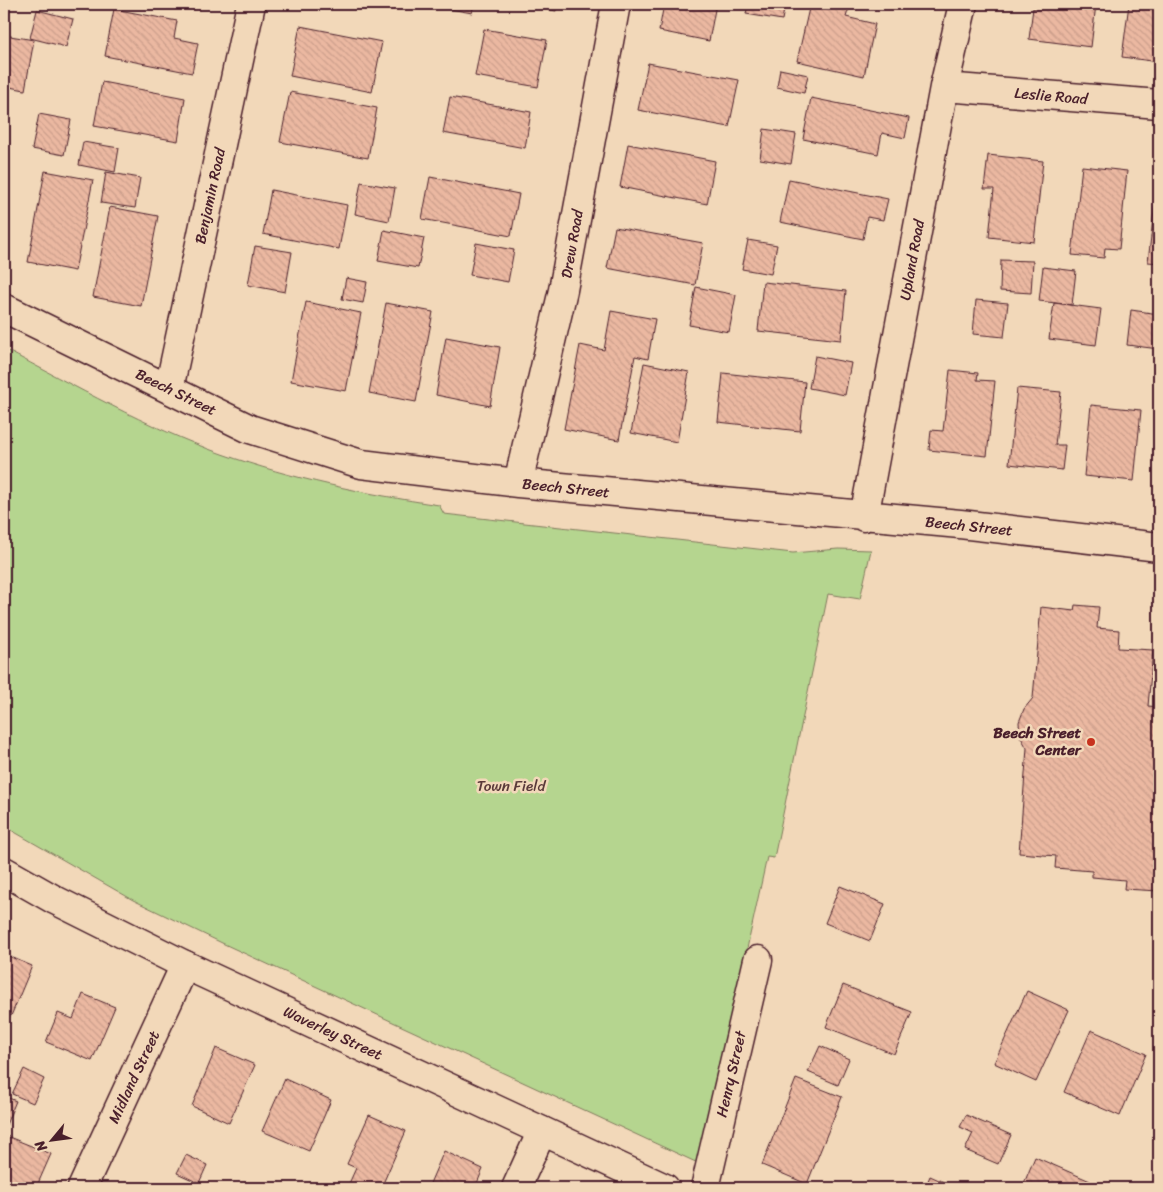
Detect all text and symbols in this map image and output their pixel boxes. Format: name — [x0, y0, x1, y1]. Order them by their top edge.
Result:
street label: Leslie Road — [1013, 80, 1090, 112]
street label: Benjamin Road — [187, 145, 233, 246]
street label: Drew Road — [553, 207, 591, 280]
street label: Upland Road — [892, 216, 932, 303]
street label: Beech Street — [131, 361, 222, 423]
street label: Beech Street — [521, 470, 611, 506]
street label: Beech Street — [924, 508, 1014, 544]
place label: Beech Street Center — [993, 720, 1083, 763]
marker: Beech Street Center — [1085, 736, 1097, 748]
park label: Town Field — [477, 773, 546, 799]
street label: Waverley Street — [279, 999, 387, 1068]
street label: Midland Street — [101, 1026, 167, 1128]
street label: Henry Street — [708, 1027, 754, 1120]
north arrow — [28, 1114, 78, 1164]
text: N — [28, 1135, 55, 1157]

